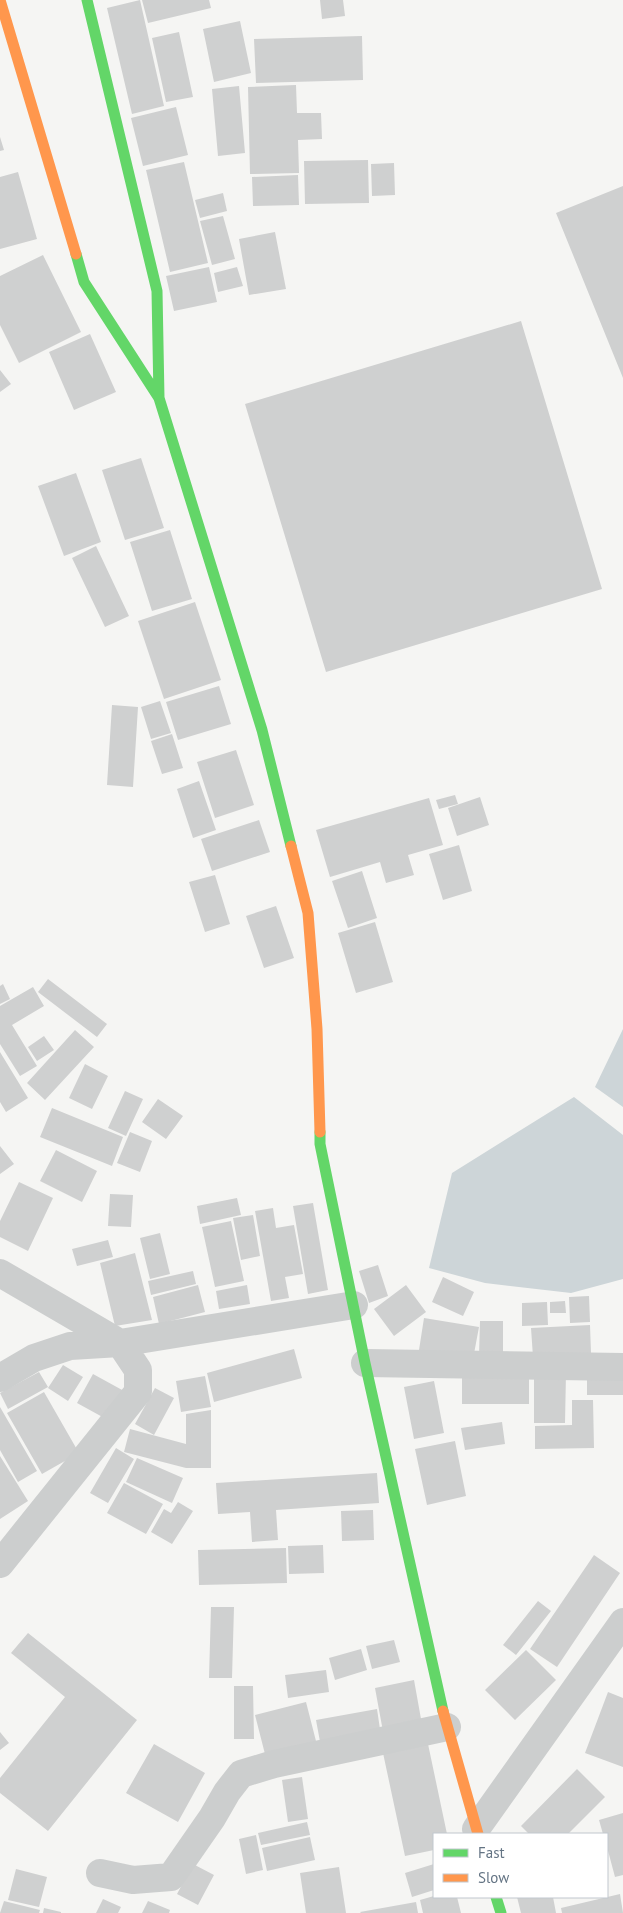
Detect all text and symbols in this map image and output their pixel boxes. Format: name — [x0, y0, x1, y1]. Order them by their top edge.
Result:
legend — [433, 1833, 608, 1898]
text: Fast — [478, 1843, 505, 1862]
text: Slow — [478, 1868, 509, 1887]

